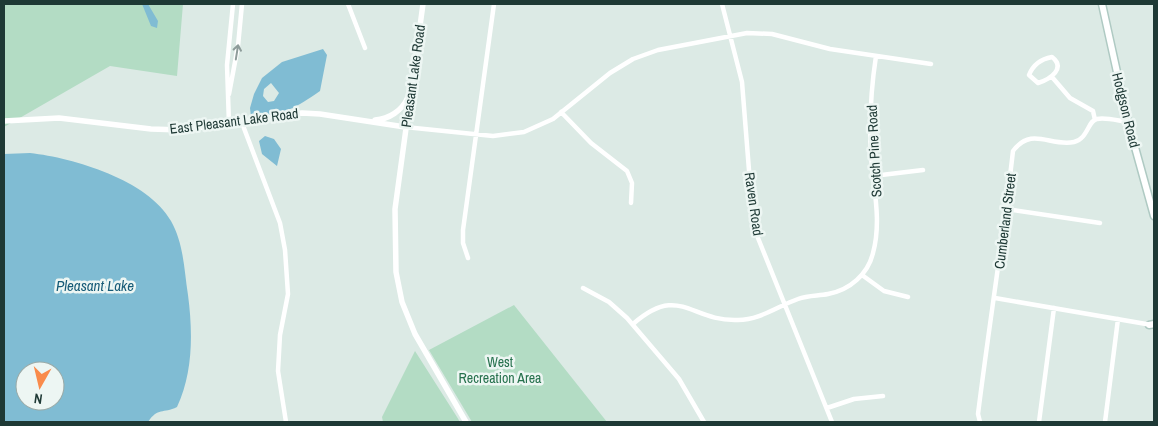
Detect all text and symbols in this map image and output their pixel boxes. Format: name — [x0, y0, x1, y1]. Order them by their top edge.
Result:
street label: Pleasant Lake Road — [397, 24, 429, 128]
one-way arrow — [232, 45, 242, 61]
street label: Hodgson Road — [1108, 71, 1144, 149]
street label: East Pleasant Lake Road — [169, 104, 299, 138]
street label: Scotch Pine Road — [863, 104, 885, 198]
street label: Raven Road — [741, 171, 767, 237]
street label: Cumberland Street — [990, 172, 1020, 270]
water label: Pleasant Lake — [56, 275, 134, 296]
park label: West Recreation Area — [459, 353, 542, 387]
north arrow — [15, 361, 65, 411]
text: N — [33, 389, 44, 408]

